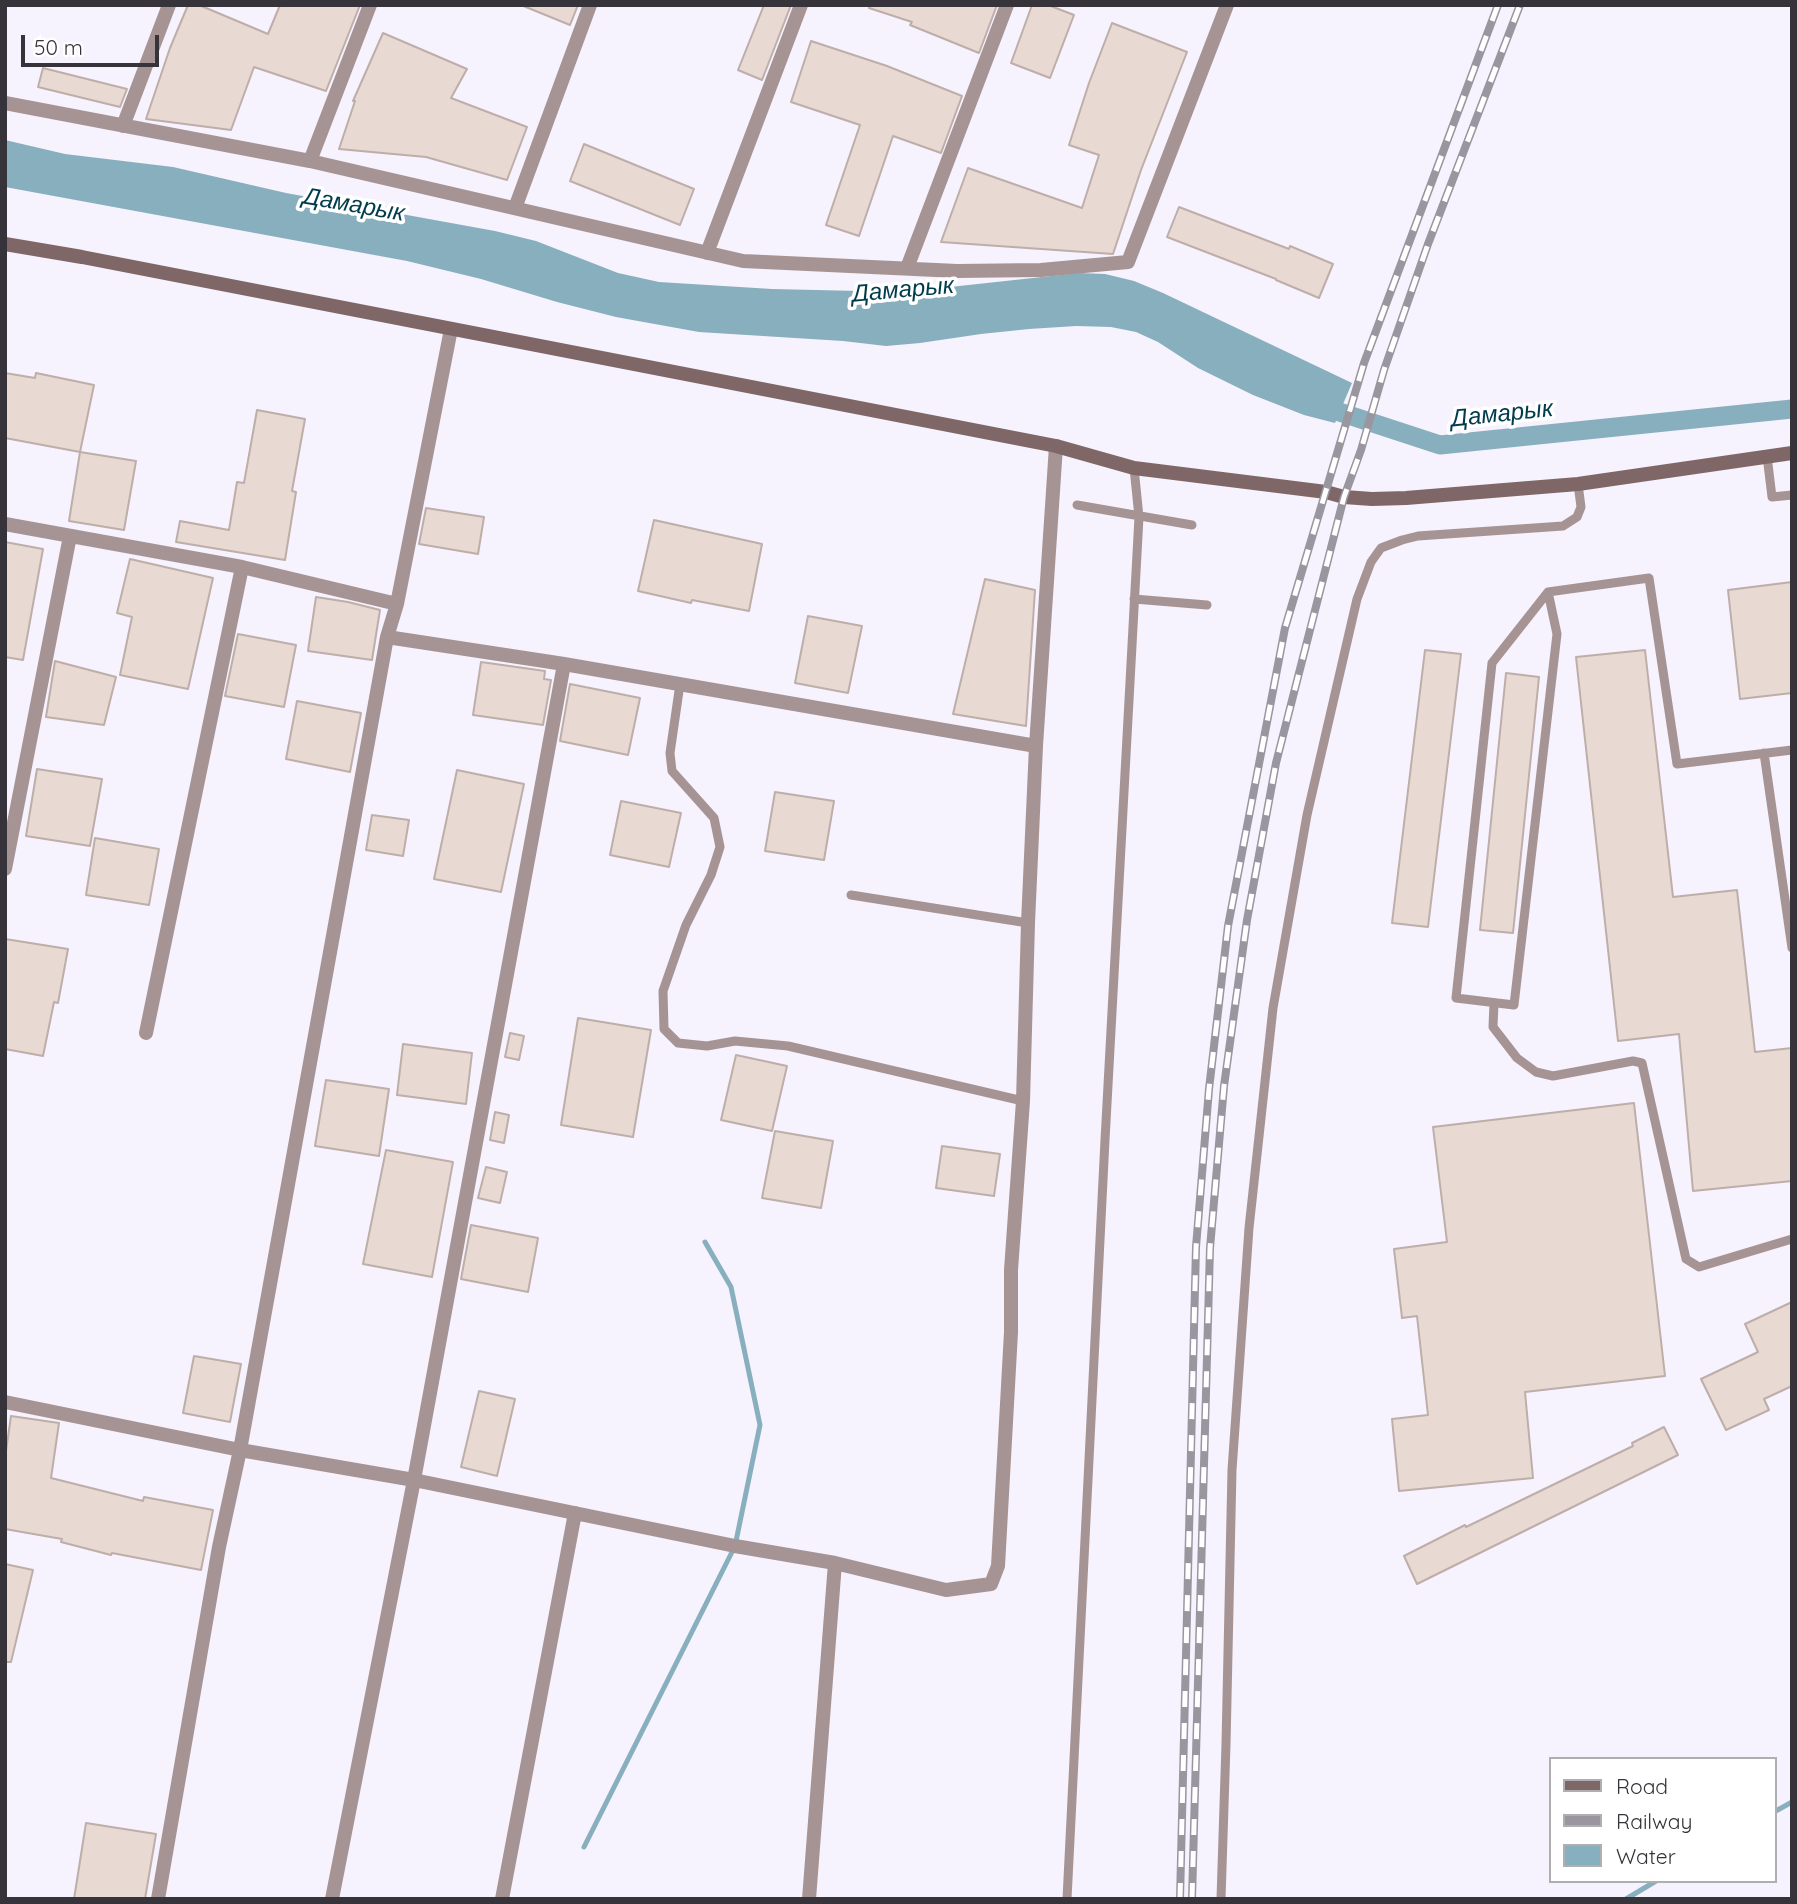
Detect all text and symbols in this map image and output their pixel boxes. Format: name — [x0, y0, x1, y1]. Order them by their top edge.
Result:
scale bar — [24, 21, 163, 65]
text: 50 m — [34, 34, 83, 60]
water label: Дамарык — [301, 182, 407, 228]
water label: Дамарык — [851, 271, 955, 309]
water label: Дамарык — [1450, 394, 1554, 434]
legend — [1548, 1757, 1776, 1883]
text: Road — [1616, 1773, 1668, 1799]
text: Railway — [1616, 1808, 1692, 1834]
text: Water — [1616, 1843, 1676, 1869]

